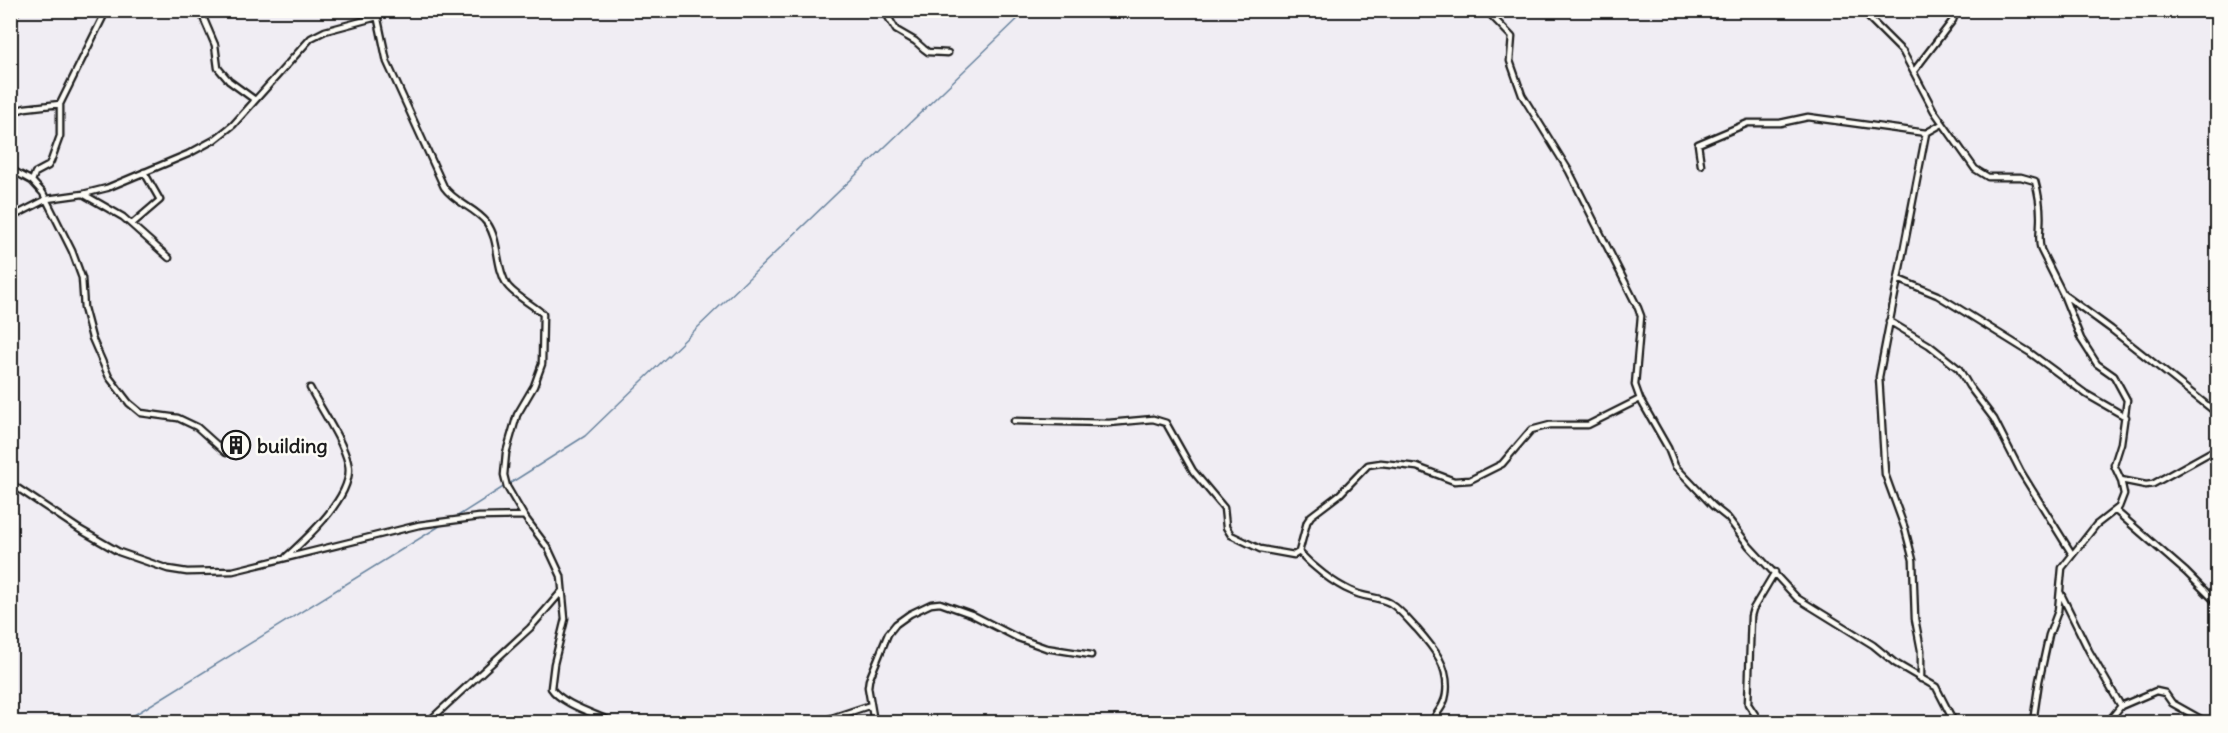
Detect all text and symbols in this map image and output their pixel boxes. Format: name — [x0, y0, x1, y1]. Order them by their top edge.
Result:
building icon: building — [220, 429, 252, 461]
place label: building — [257, 433, 328, 458]

